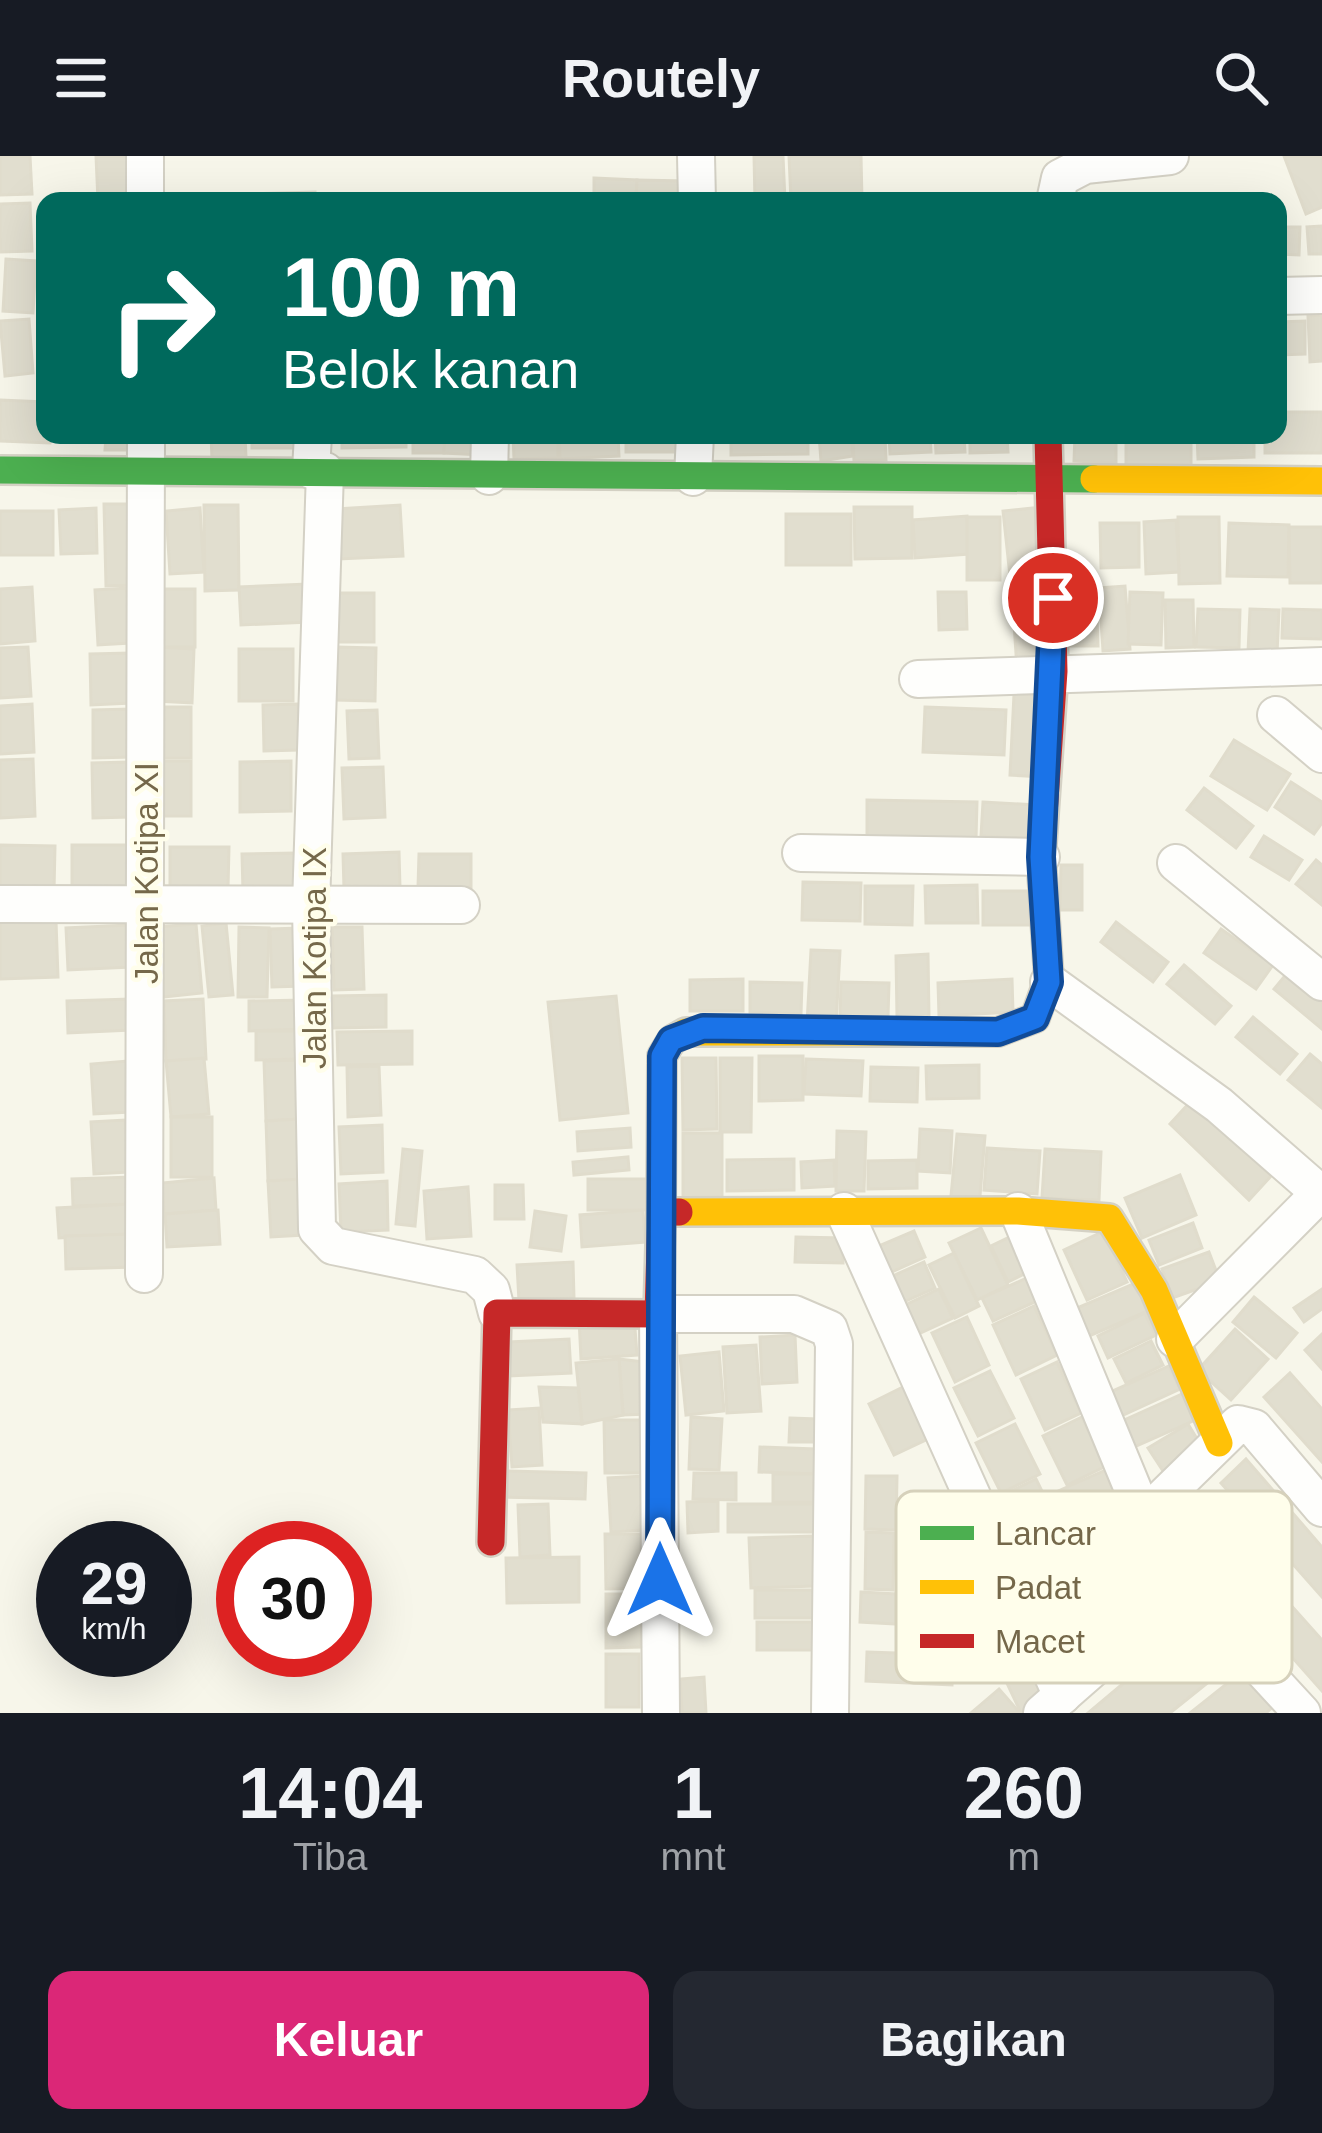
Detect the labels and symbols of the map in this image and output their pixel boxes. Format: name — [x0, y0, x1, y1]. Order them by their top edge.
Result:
pin — [1002, 547, 1104, 649]
street label: Jalan Kotipa XI — [128, 762, 165, 984]
street label: Jalan Kotipa IX — [296, 847, 333, 1069]
legend — [896, 1491, 1292, 1683]
text: Lancar — [995, 1515, 1096, 1552]
position arrow — [597, 1517, 723, 1643]
speed limit sign: 30 — [216, 1521, 372, 1677]
text: Padat — [995, 1569, 1081, 1606]
text: Macet — [995, 1623, 1085, 1660]

